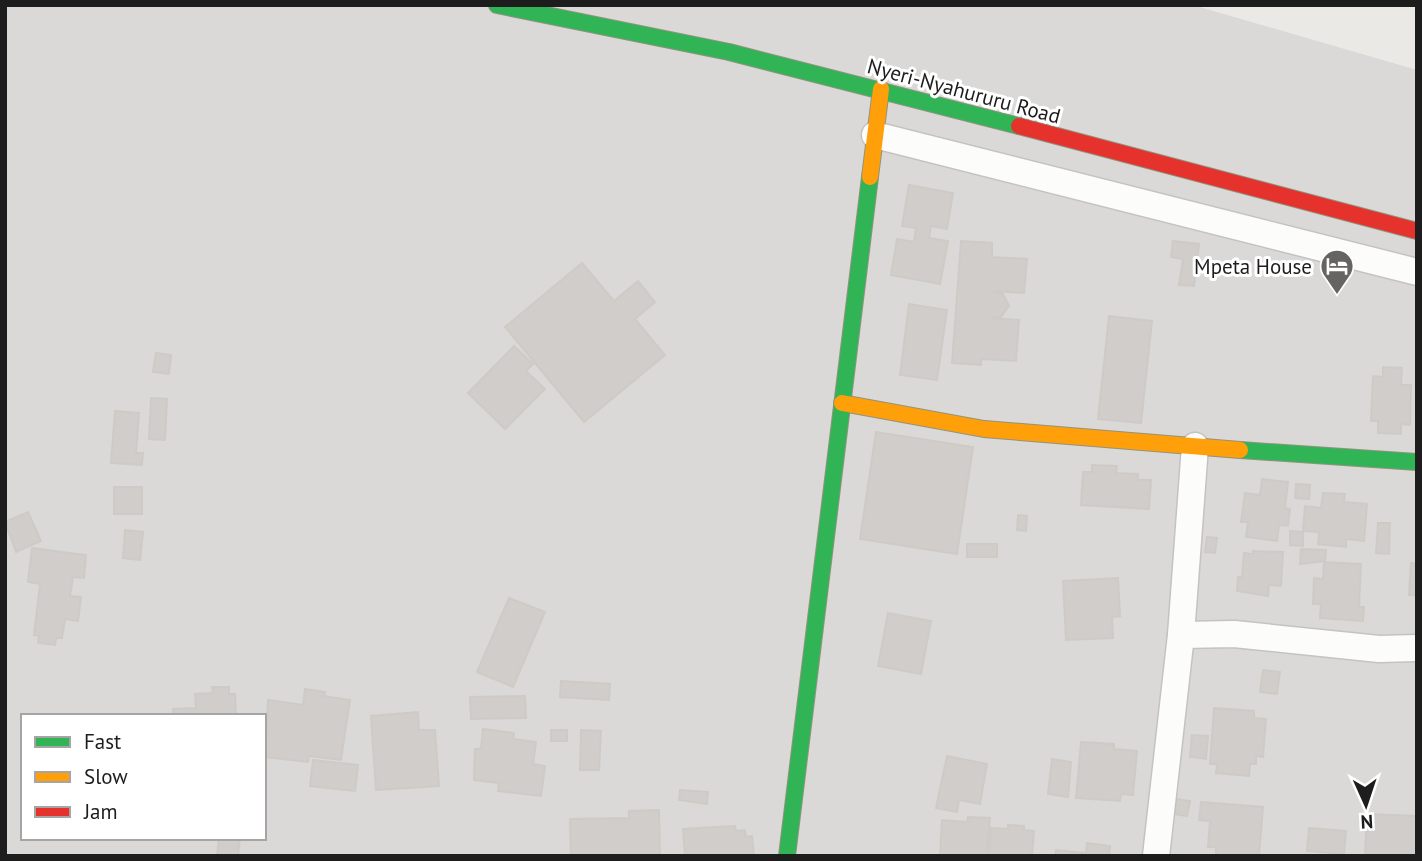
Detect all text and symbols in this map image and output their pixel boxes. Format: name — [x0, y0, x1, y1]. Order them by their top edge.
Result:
street label: Nyeri-Nyahururu Road — [864, 52, 1064, 130]
hotel icon: Mpeta House — [1318, 247, 1356, 296]
place label: Mpeta House — [1194, 253, 1312, 280]
legend — [21, 714, 266, 840]
text: Fast — [84, 728, 121, 755]
text: Slow — [84, 763, 128, 790]
north arrow — [1331, 770, 1401, 840]
text: Jam — [83, 798, 118, 825]
text: N — [1360, 810, 1374, 834]

